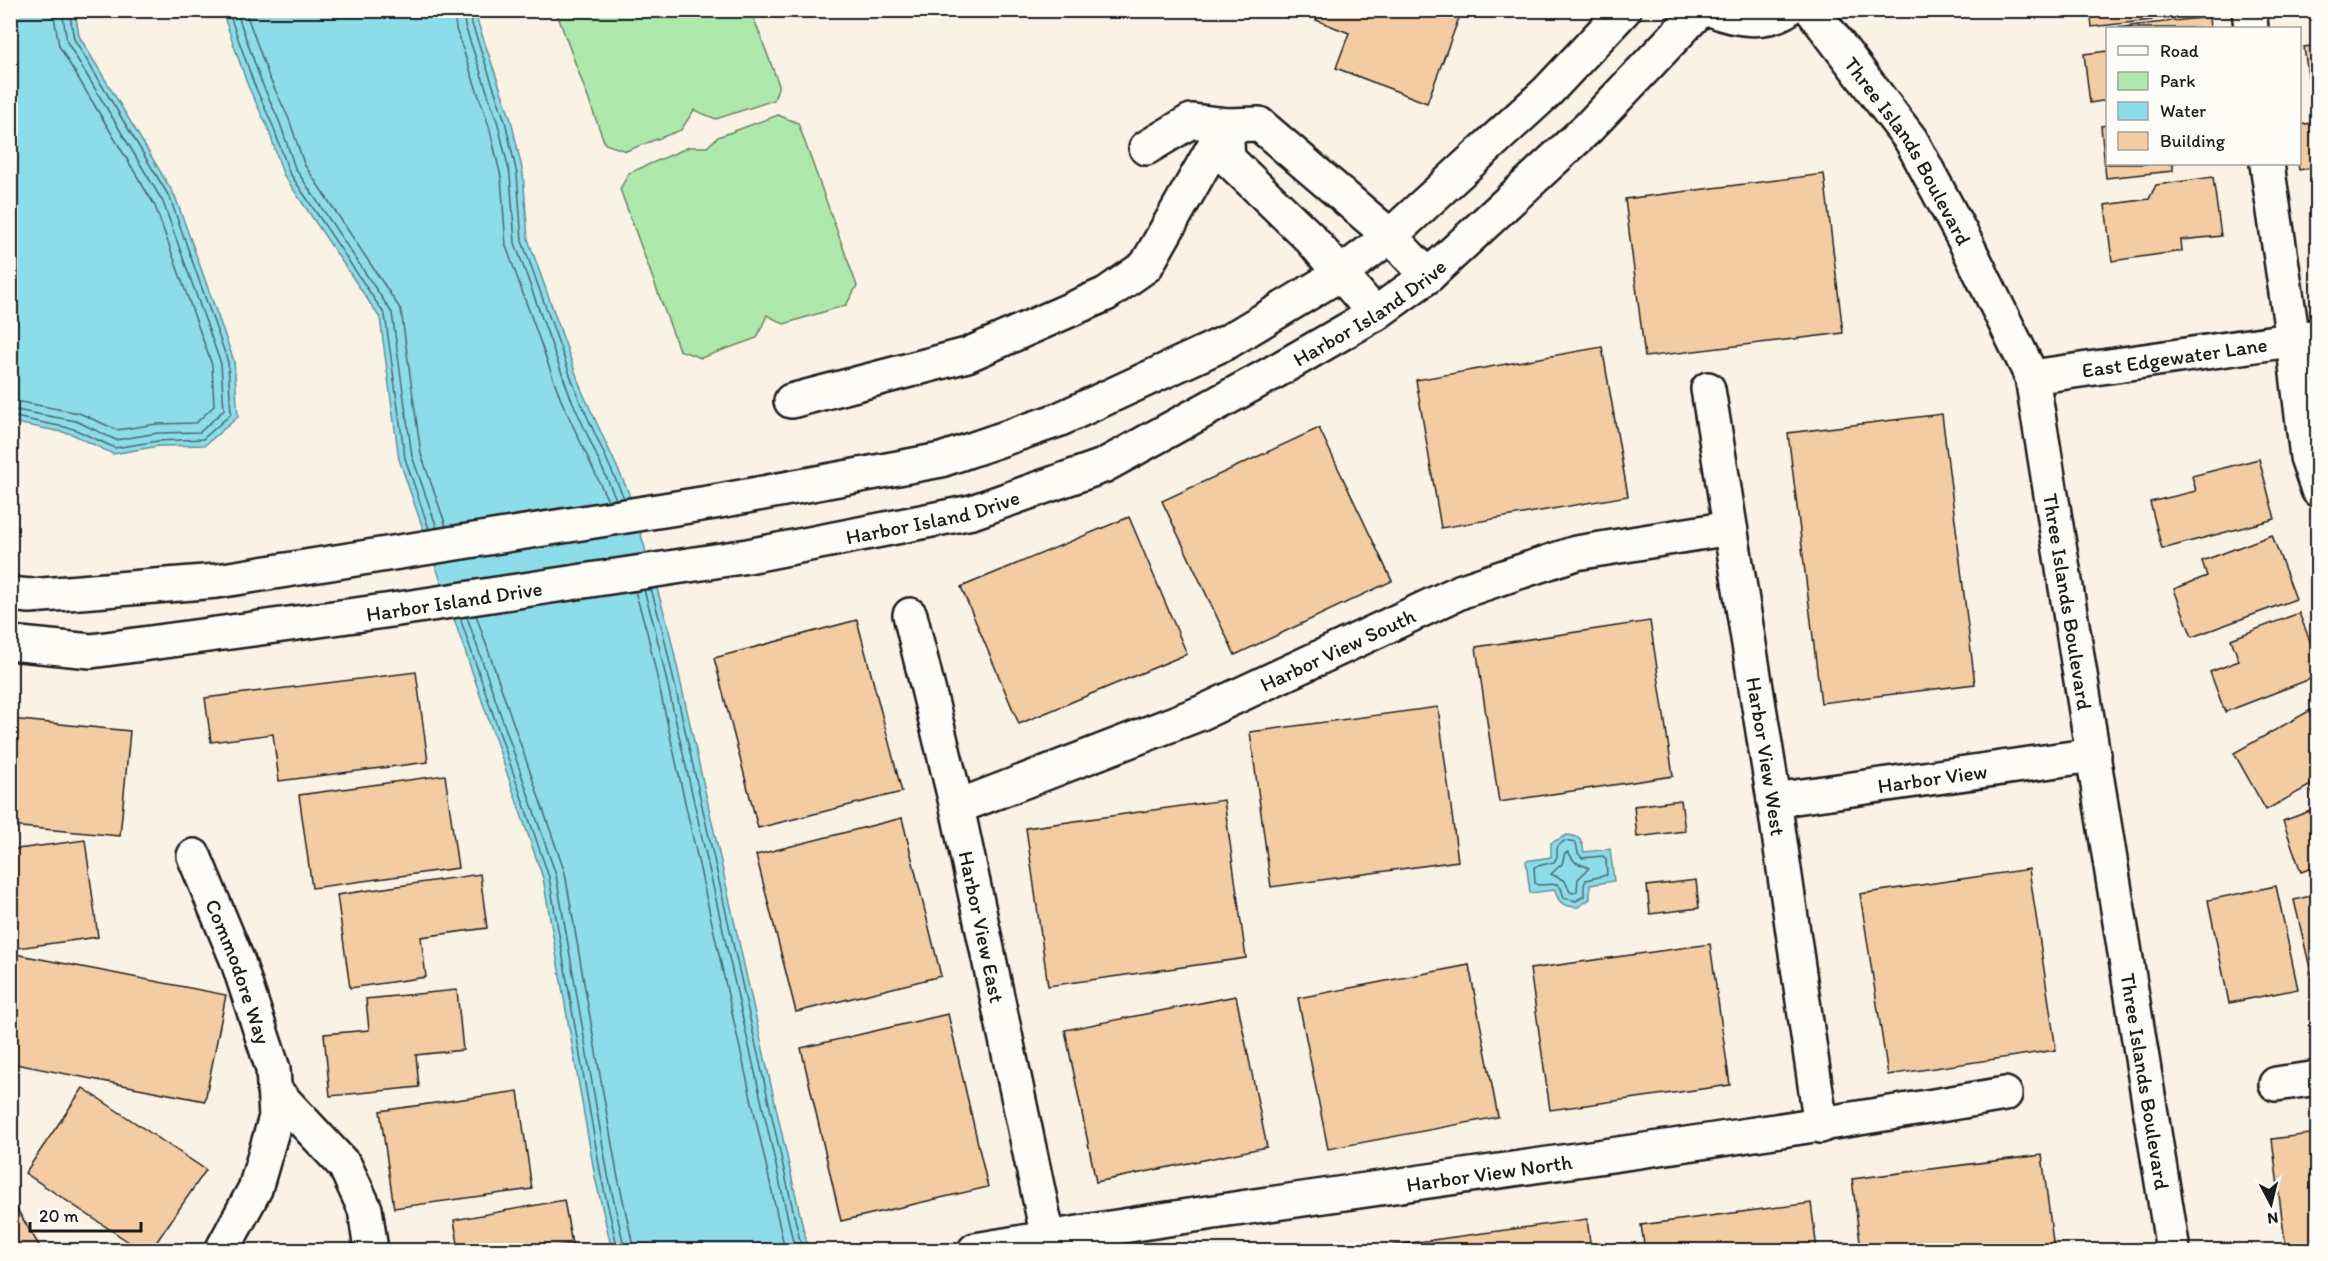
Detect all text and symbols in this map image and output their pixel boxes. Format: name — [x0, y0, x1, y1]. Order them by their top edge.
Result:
legend — [2106, 27, 2301, 165]
text: Road — [2160, 40, 2199, 62]
street label: Three Islands Boulevard — [1839, 51, 1977, 249]
text: Park — [2160, 70, 2195, 92]
text: Water — [2160, 100, 2206, 122]
text: Building — [2160, 130, 2226, 152]
street label: Harbor Island Drive — [1288, 253, 1451, 371]
street label: East Edgewater Lane — [2080, 331, 2269, 382]
street label: Harbor Island Drive — [844, 484, 1023, 549]
street label: Three Islands Boulevard — [2038, 492, 2098, 712]
street label: Harbor Island Drive — [364, 575, 544, 626]
street label: Harbor View South — [1256, 602, 1419, 696]
street label: Harbor View West — [1742, 675, 1792, 838]
street label: Harbor View — [1876, 758, 1989, 798]
street label: Harbor View East — [954, 849, 1010, 1005]
street label: Commodore Way — [201, 895, 277, 1047]
street label: Three Islands Boulevard — [2116, 971, 2176, 1191]
street label: Harbor View North — [1405, 1148, 1574, 1197]
north arrow — [2241, 1174, 2301, 1234]
scale bar — [30, 1195, 141, 1233]
text: 20 m — [39, 1205, 79, 1227]
text: N — [2266, 1208, 2279, 1228]

